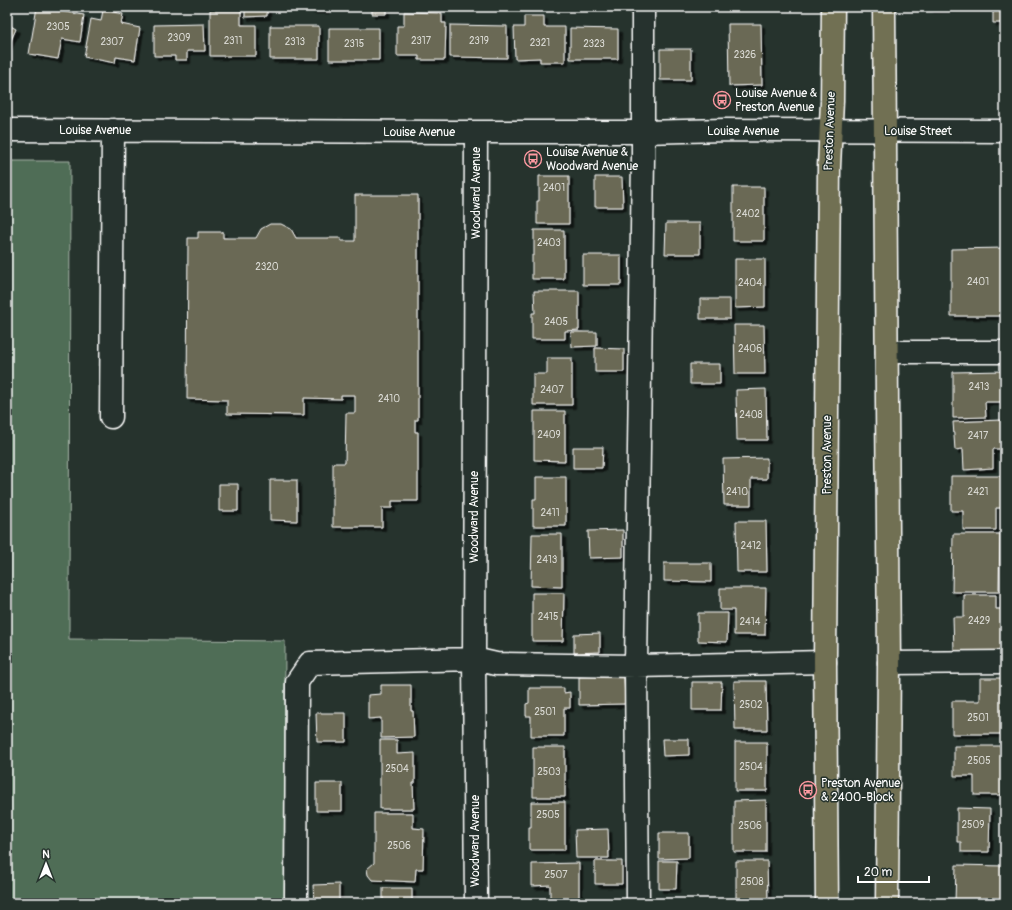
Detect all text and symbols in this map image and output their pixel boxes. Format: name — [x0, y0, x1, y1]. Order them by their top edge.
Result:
house number: 2305 — [46, 21, 70, 33]
house number: 2309 — [168, 32, 190, 44]
house number: 2311 — [224, 35, 242, 47]
house number: 2317 — [411, 35, 432, 47]
house number: 2319 — [469, 35, 489, 47]
house number: 2307 — [101, 36, 124, 48]
house number: 2313 — [285, 36, 306, 48]
house number: 2321 — [530, 37, 550, 49]
house number: 2315 — [344, 38, 364, 50]
house number: 2323 — [583, 38, 605, 50]
house number: 2326 — [734, 49, 756, 61]
place label: Louise Avenue & Preston Avenue — [735, 86, 817, 115]
bus stop icon: Louise Avenue & Preston Avenue — [712, 90, 732, 110]
street label: Preston Avenue — [821, 91, 839, 171]
street label: Louise Avenue — [59, 123, 131, 138]
street label: Louise Avenue — [707, 124, 779, 139]
street label: Louise Street — [884, 124, 952, 139]
street label: Louise Avenue — [383, 125, 455, 140]
place label: Louise Avenue & Woodward Avenue — [546, 145, 638, 174]
street label: Woodward Avenue — [469, 147, 484, 239]
bus stop icon: Louise Avenue & Woodward Avenue — [523, 149, 543, 169]
house number: 2401 — [543, 182, 565, 194]
house number: 2402 — [736, 208, 760, 220]
house number: 2403 — [537, 237, 561, 249]
house number: 2320 — [255, 261, 279, 273]
house number: 2401 — [967, 276, 989, 288]
house number: 2404 — [738, 277, 762, 289]
house number: 2405 — [544, 316, 568, 328]
house number: 2406 — [738, 343, 762, 355]
house number: 2413 — [969, 381, 990, 393]
house number: 2407 — [540, 384, 564, 396]
house number: 2410 — [378, 393, 400, 405]
house number: 2408 — [739, 409, 763, 421]
street label: Preston Avenue — [820, 415, 835, 495]
house number: 2409 — [537, 429, 561, 441]
house number: 2417 — [968, 430, 989, 442]
street label: Woodward Avenue — [467, 471, 482, 563]
house number: 2410 — [726, 486, 748, 498]
house number: 2421 — [968, 486, 989, 498]
house number: 2411 — [540, 507, 560, 519]
house number: 2412 — [741, 540, 762, 552]
house number: 2413 — [537, 554, 558, 566]
house number: 2415 — [538, 611, 558, 623]
house number: 2429 — [968, 615, 990, 627]
house number: 2414 — [739, 616, 761, 628]
house number: 2502 — [739, 699, 763, 711]
house number: 2501 — [534, 706, 556, 718]
house number: 2501 — [967, 712, 989, 724]
house number: 2505 — [967, 755, 991, 767]
house number: 2504 — [739, 761, 763, 773]
house number: 2504 — [385, 763, 409, 775]
house number: 2503 — [537, 766, 561, 778]
place label: Preston Avenue & 2400-Block — [821, 776, 900, 805]
bus stop icon: Preston Avenue & 2400-Block — [798, 780, 818, 800]
street label: Woodward Avenue — [468, 795, 483, 887]
house number: 2505 — [536, 809, 560, 821]
house number: 2509 — [962, 819, 985, 831]
house number: 2506 — [738, 820, 762, 832]
house number: 2506 — [387, 840, 411, 852]
north arrow — [26, 844, 66, 884]
text: N — [42, 848, 50, 861]
scale bar — [858, 858, 929, 884]
text: 20 m — [864, 865, 893, 880]
house number: 2507 — [544, 869, 568, 881]
house number: 2508 — [741, 876, 763, 888]

